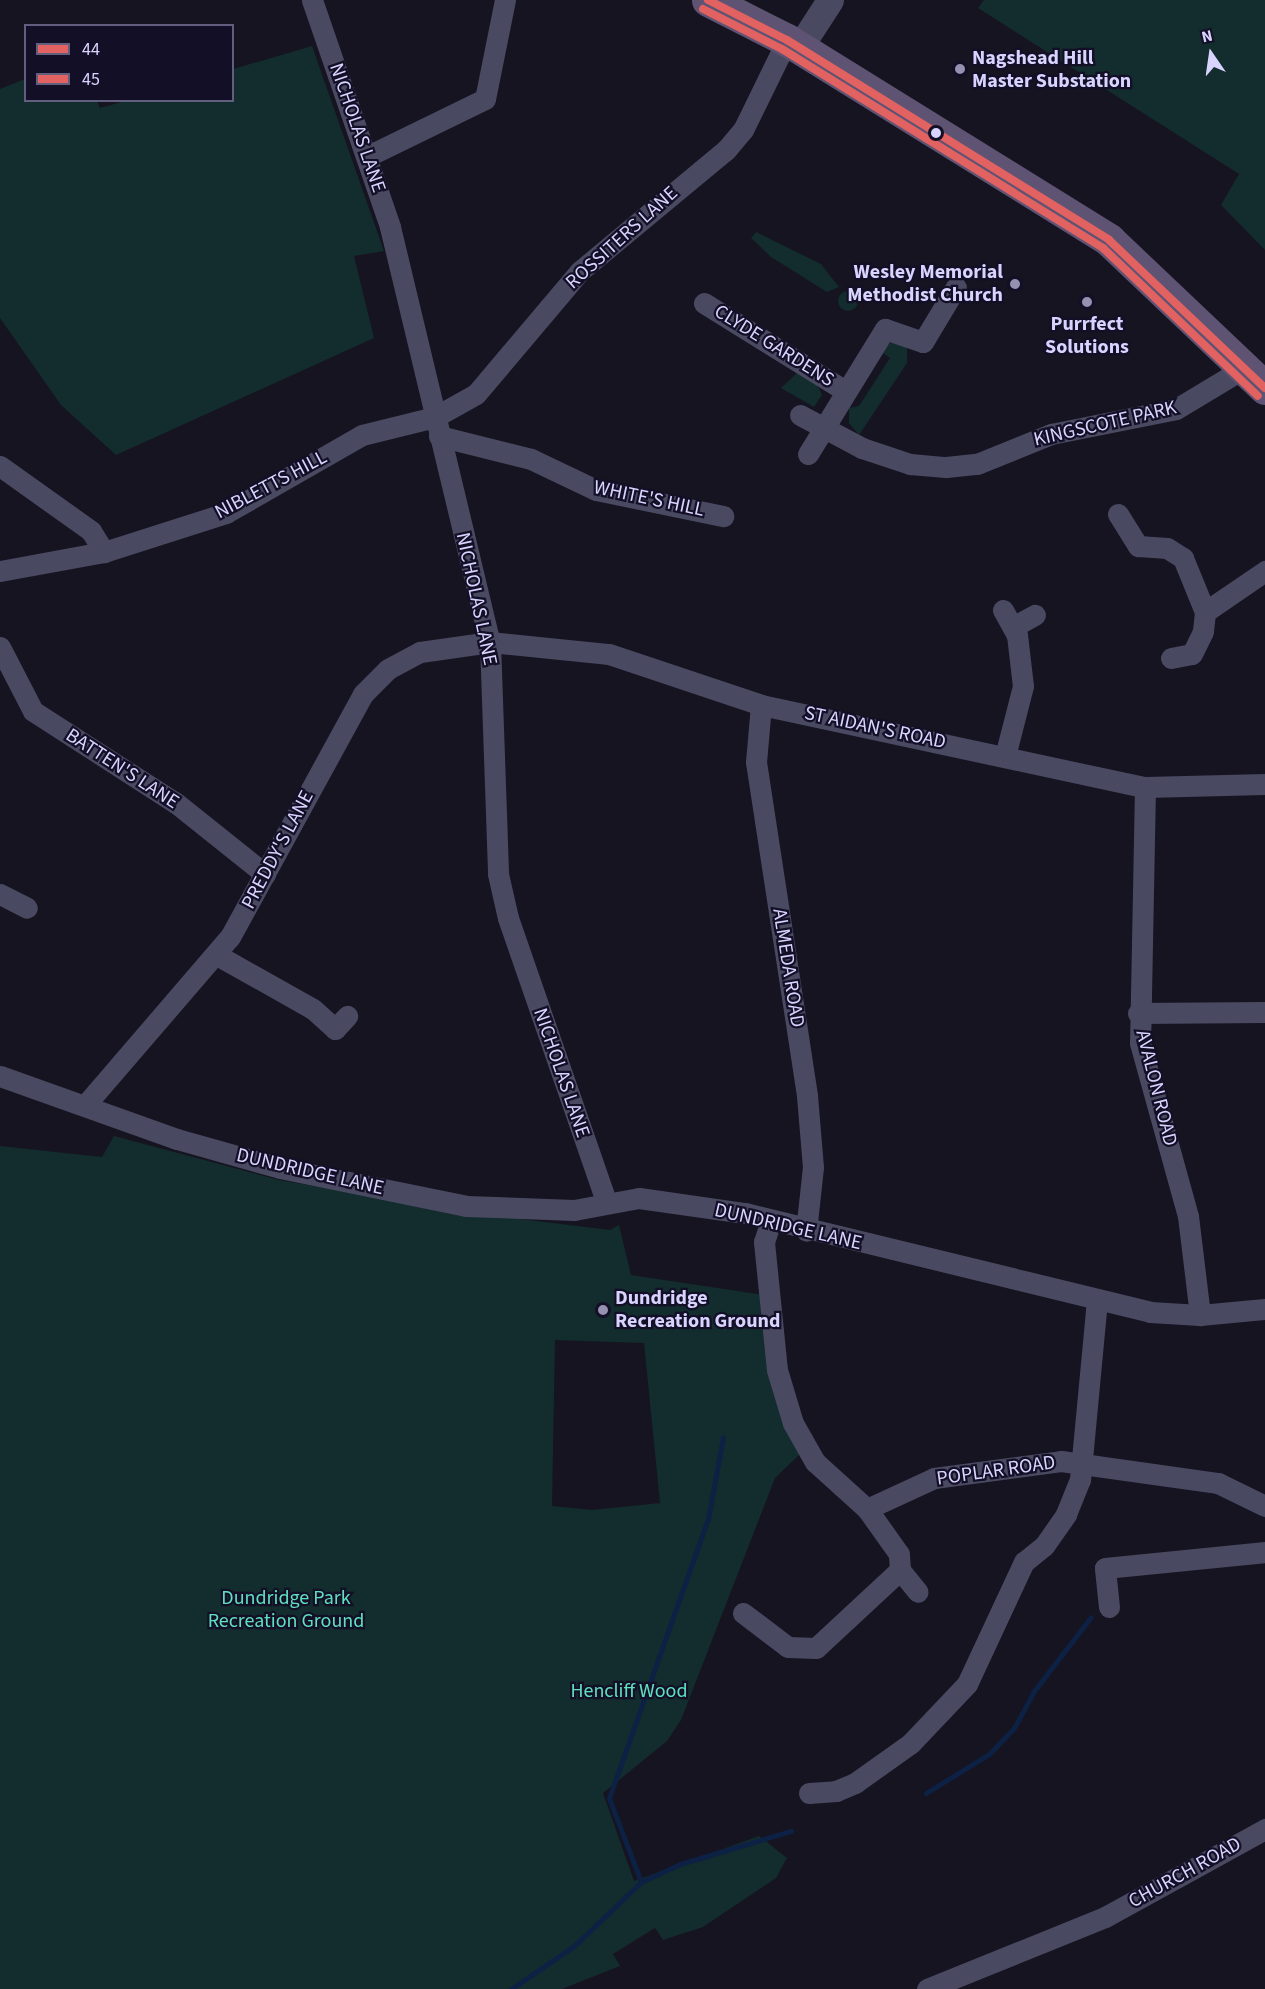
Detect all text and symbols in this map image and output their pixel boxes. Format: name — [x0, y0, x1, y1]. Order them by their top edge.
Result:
legend — [24, 24, 234, 102]
north arrow — [1181, 24, 1241, 84]
text: N — [1199, 25, 1215, 48]
text: 44 — [82, 37, 100, 62]
place label: Nagshead Hill Master Substation — [972, 46, 1131, 93]
street label: NICHOLAS LANE — [324, 60, 390, 196]
marker: Nagshead Hill Master Substation — [953, 62, 967, 76]
text: 45 — [82, 67, 100, 92]
unlabelled marker — [930, 127, 942, 139]
street label: ROSSITERS LANE — [561, 182, 683, 294]
place label: Wesley Memorial Methodist Church — [847, 260, 1003, 307]
marker: Wesley Memorial Methodist Church — [1008, 277, 1022, 291]
marker: Purrfect Solutions — [1080, 295, 1094, 309]
street label: CLYDE GARDENS — [710, 300, 838, 392]
place label: Purrfect Solutions — [1045, 312, 1129, 359]
street label: KINGSCOTE PARK — [1031, 396, 1179, 452]
street label: NIBLETTS HILL — [211, 445, 331, 525]
street label: WHITE'S HILL — [591, 476, 707, 522]
street label: NICHOLAS LANE — [450, 530, 502, 668]
street label: ST AIDAN'S ROAD — [802, 701, 948, 755]
street label: BATTEN'S LANE — [61, 724, 183, 814]
street label: PREDDY'S LANE — [237, 787, 319, 913]
street label: ALMEDA ROAD — [767, 907, 809, 1029]
street label: NICHOLAS LANE — [528, 1005, 594, 1141]
street label: AVALON ROAD — [1130, 1028, 1182, 1148]
street label: DUNDRIDGE LANE — [234, 1143, 386, 1201]
street label: DUNDRIDGE LANE — [712, 1198, 864, 1256]
place label: Dundridge Recreation Ground — [615, 1286, 780, 1333]
marker: Dundridge Recreation Ground — [596, 1303, 610, 1317]
street label: POPLAR ROAD — [935, 1451, 1057, 1491]
park label: Dundridge Park Recreation Ground — [208, 1587, 364, 1634]
park label: Hencliff Wood — [570, 1679, 688, 1703]
street label: CHURCH ROAD — [1125, 1832, 1245, 1914]

